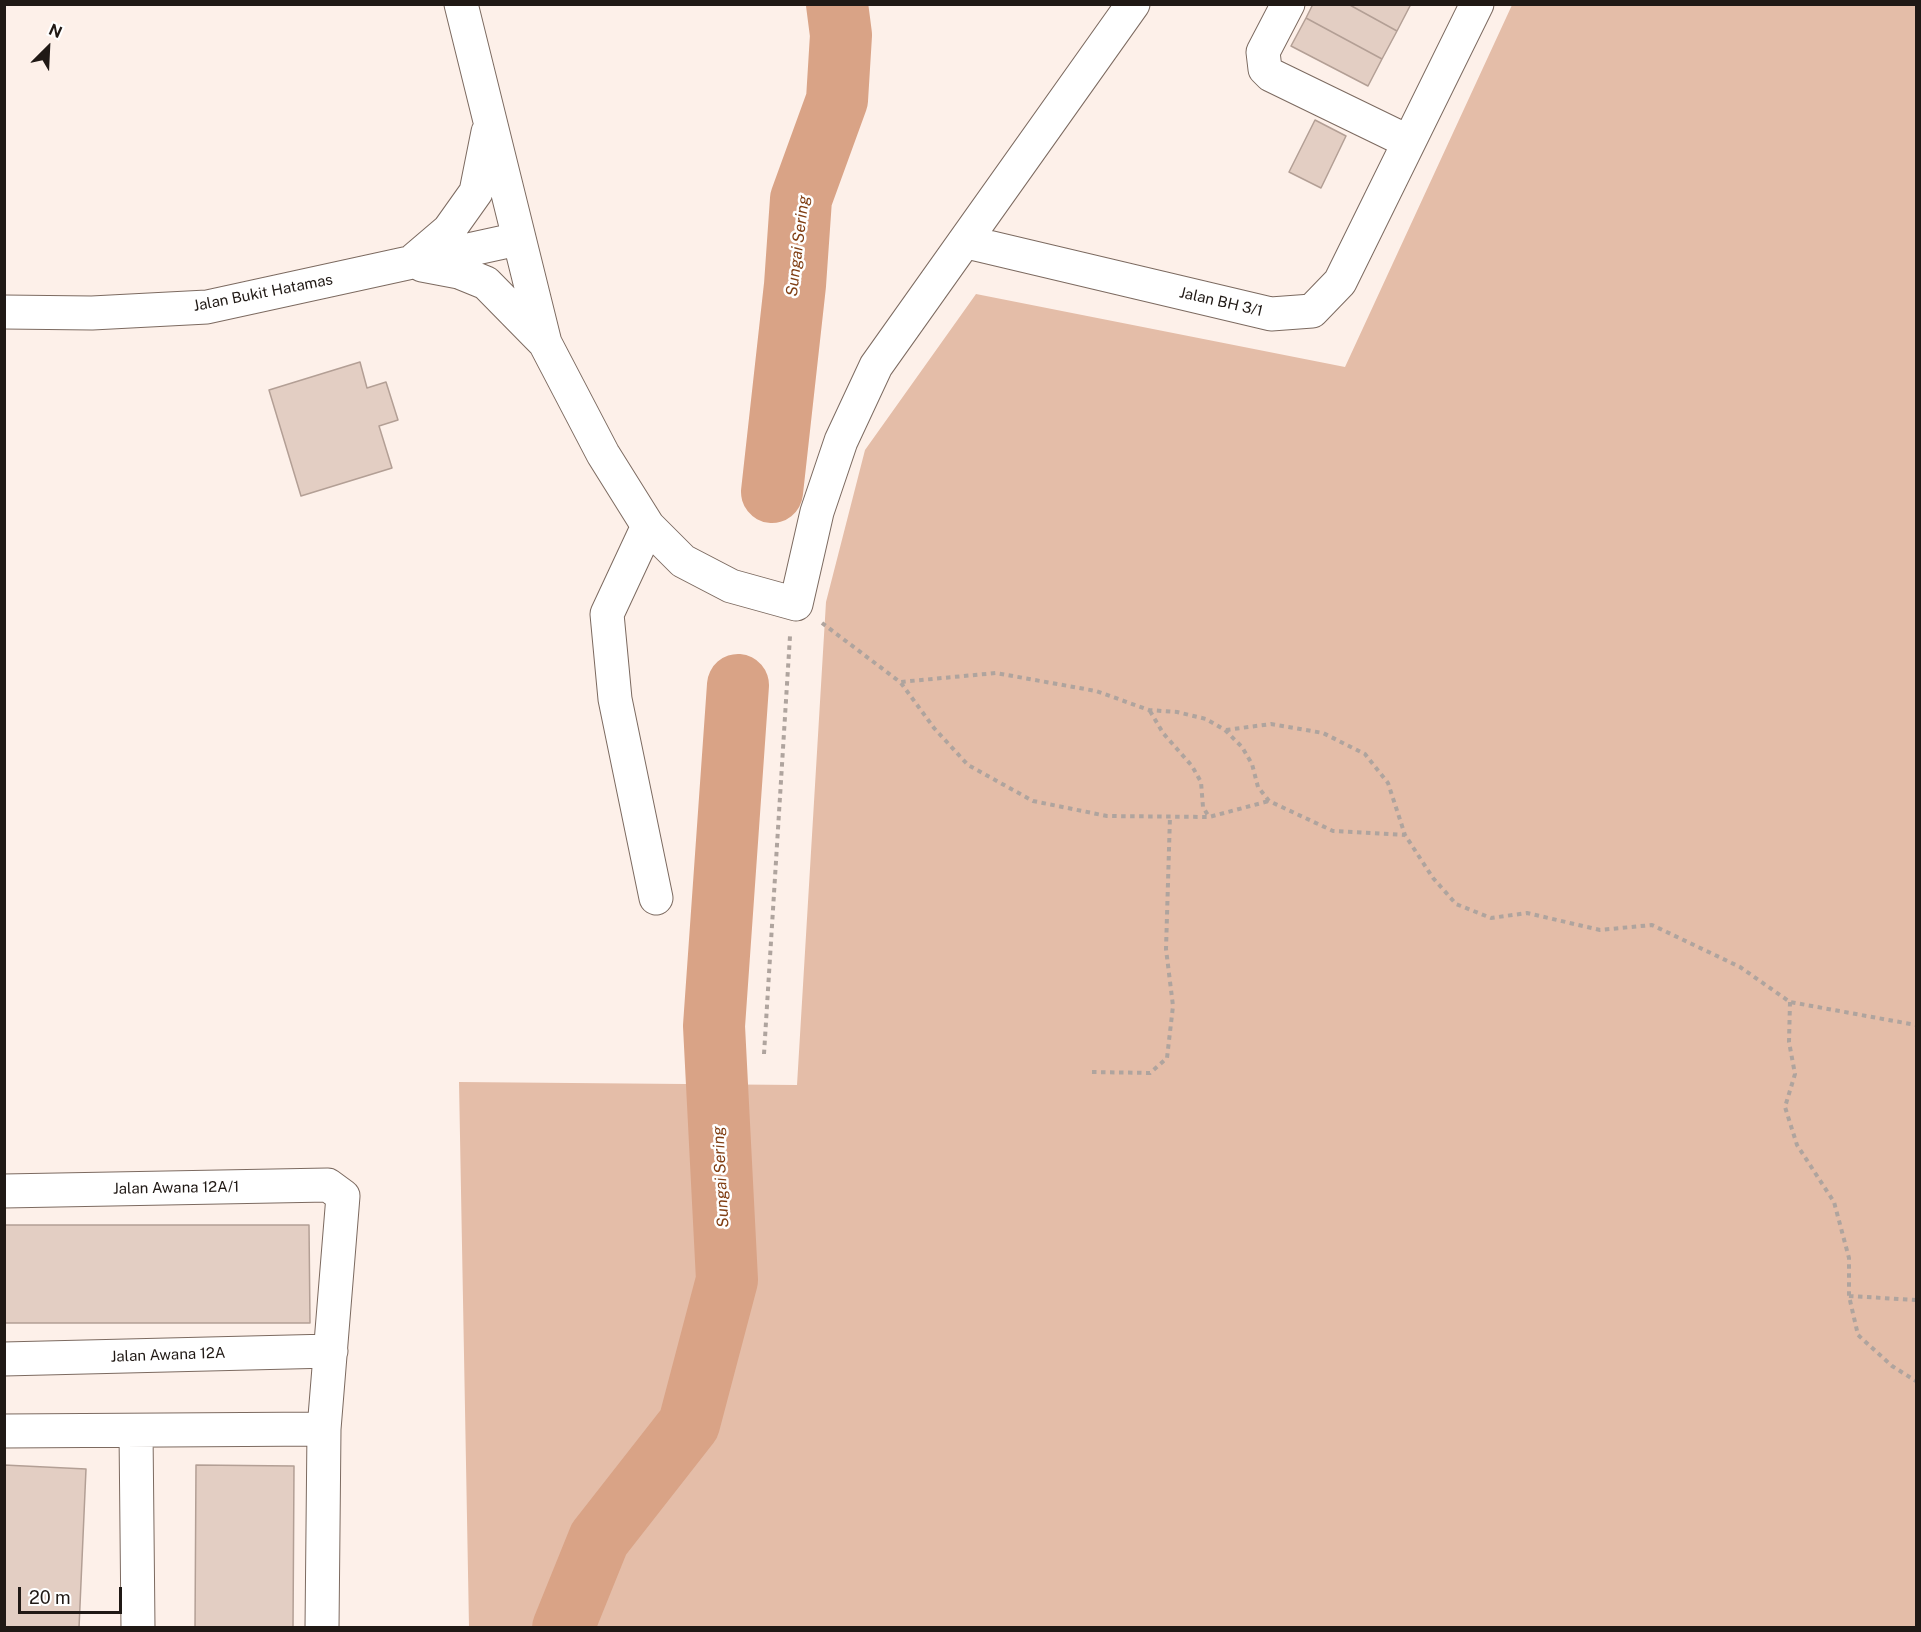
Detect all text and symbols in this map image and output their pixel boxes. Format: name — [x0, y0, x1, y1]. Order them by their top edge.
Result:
north arrow — [18, 18, 78, 78]
text: N — [46, 20, 65, 42]
water label: Sungai Sering — [782, 194, 814, 298]
street label: Jalan Bukit Hatamas — [192, 271, 334, 315]
street label: Jalan BH 3/1 — [1177, 284, 1265, 320]
water label: Sungai Sering — [709, 1126, 733, 1228]
street label: Jalan Awana 12A/1 — [113, 1178, 239, 1198]
street label: Jalan Awana 12A — [110, 1344, 226, 1366]
scale bar — [21, 1575, 124, 1613]
text: 20 m — [29, 1587, 71, 1608]

